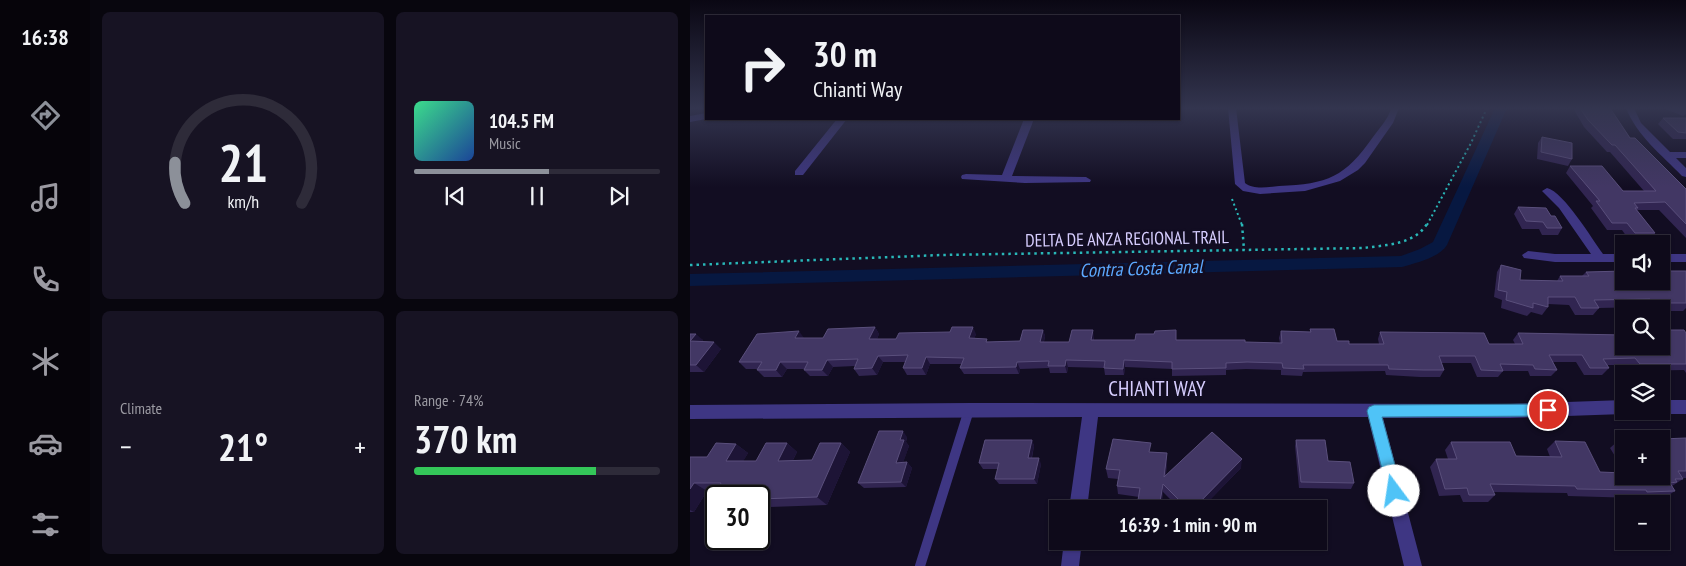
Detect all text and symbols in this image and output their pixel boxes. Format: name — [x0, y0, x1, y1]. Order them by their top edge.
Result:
text: 16:38 — [21, 23, 69, 51]
text: 30 m — [813, 31, 877, 77]
icon: right — [730, 35, 795, 100]
text: Chianti Way — [813, 75, 902, 103]
icon: directions — [28, 98, 63, 133]
text: 104.5 FM — [489, 109, 554, 133]
text: 21 — [218, 129, 268, 196]
text: Music — [489, 133, 521, 153]
icon: music — [28, 180, 63, 215]
icon: previous — [441, 182, 469, 210]
icon: pause — [523, 182, 551, 210]
icon: next — [605, 182, 633, 210]
text: km/h — [227, 190, 259, 213]
street label: DELTA DE ANZA REGIONAL TRAIL — [1025, 225, 1230, 252]
map controls — [1615, 235, 1670, 550]
button: sound — [1615, 235, 1670, 290]
water label: Contra Costa Canal — [1079, 254, 1204, 282]
icon: phone — [28, 262, 63, 297]
button: search — [1615, 300, 1670, 355]
icon: climate — [28, 344, 63, 379]
button: layers — [1615, 365, 1670, 420]
street label: CHIANTI WAY — [1108, 375, 1206, 402]
pin — [1527, 389, 1569, 431]
text: Range · 74% — [414, 390, 483, 410]
icon: arrive — [1534, 396, 1562, 424]
text: Climate — [120, 398, 162, 418]
text: 370 km — [414, 414, 517, 463]
text: 21° — [218, 422, 268, 471]
icon: car — [28, 426, 63, 461]
text: − — [120, 428, 132, 465]
text: + — [354, 428, 366, 465]
button: + — [1615, 430, 1670, 485]
position arrow — [1367, 464, 1419, 516]
speed limit sign: 30 — [705, 485, 770, 550]
button: − — [1615, 495, 1670, 550]
icon: filters — [28, 507, 63, 542]
text: 16:39 · 1 min · 90 m — [1119, 513, 1257, 537]

